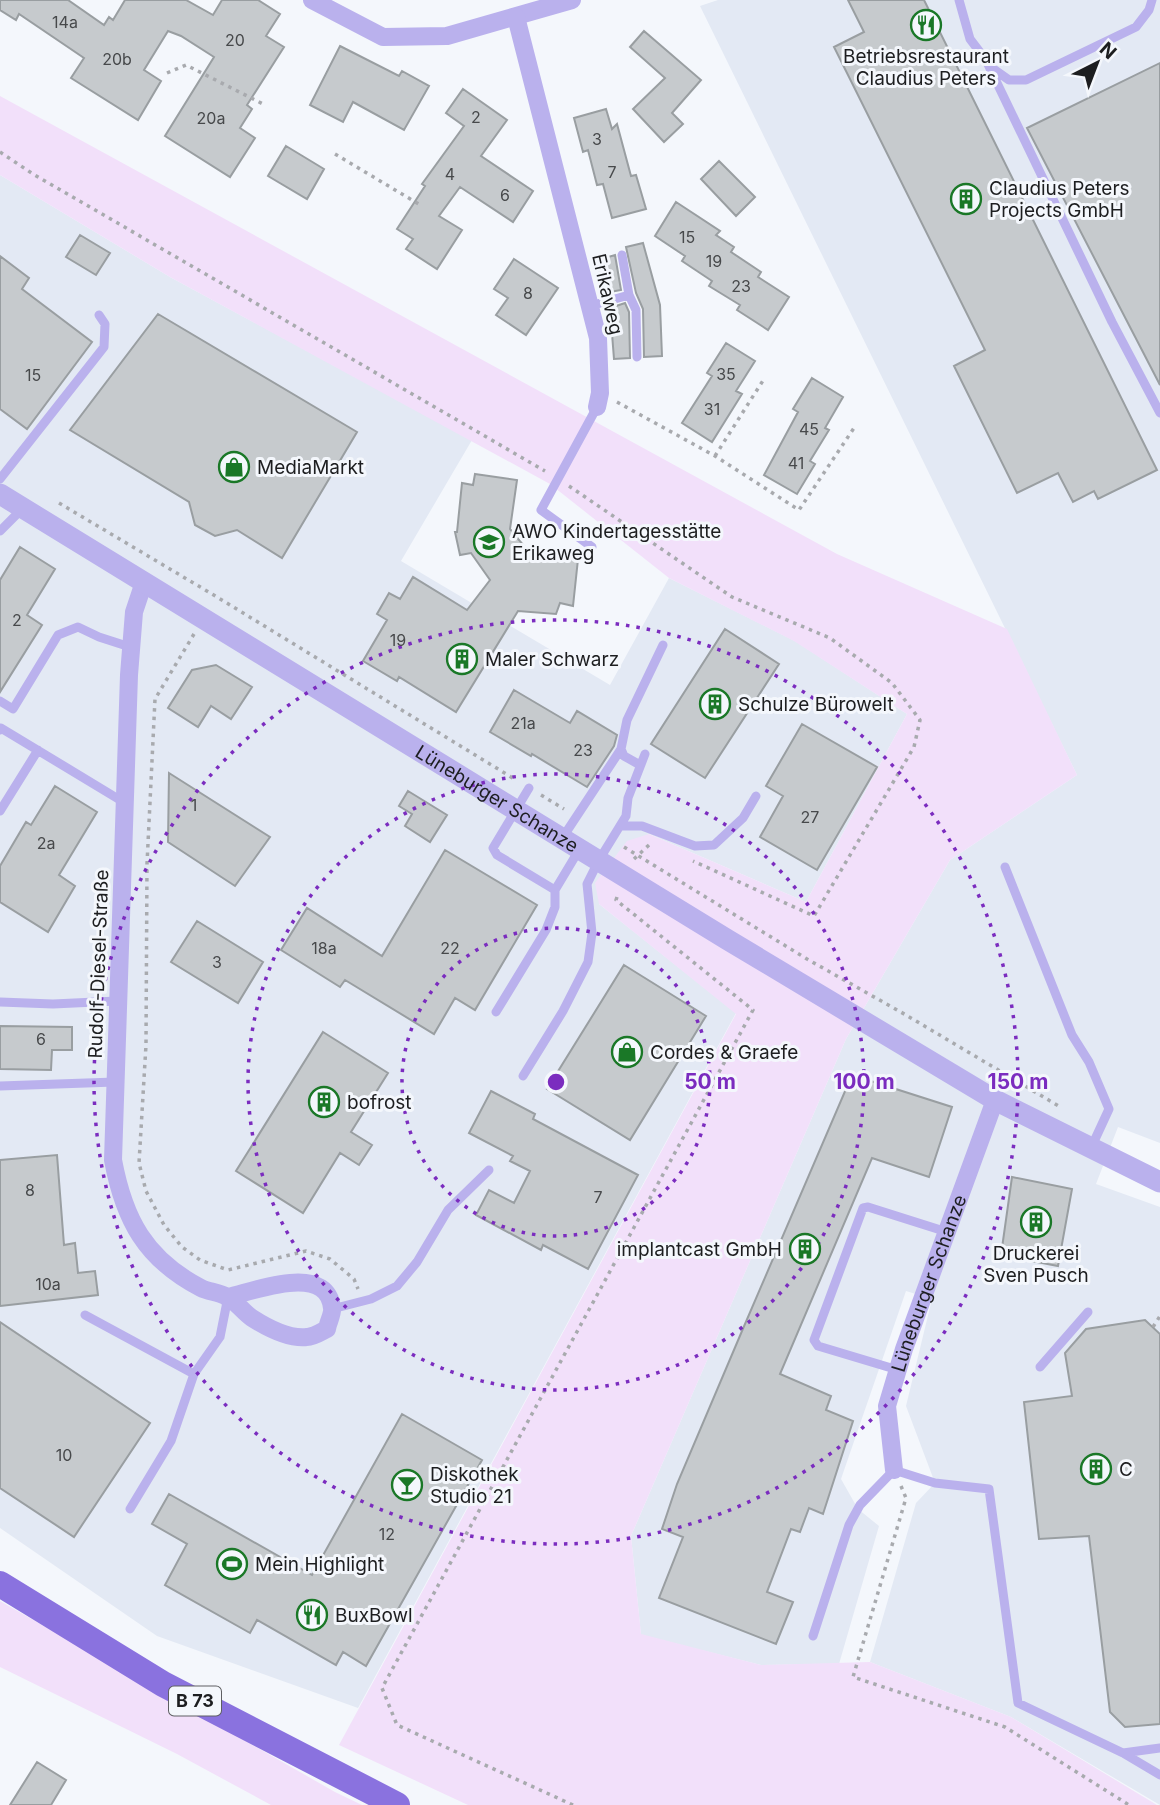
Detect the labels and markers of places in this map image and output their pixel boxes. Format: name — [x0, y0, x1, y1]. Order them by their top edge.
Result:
restaurant icon: Betriebsrestaurant Claudius Peters — [909, 8, 943, 42]
place label: Betriebsrestaurant Claudius Peters — [843, 45, 1009, 90]
place label: Claudius Peters Projects GmbH — [989, 177, 1130, 222]
building icon: Claudius Peters Projects GmbH — [949, 182, 983, 216]
shop icon: MediaMarkt — [217, 450, 251, 484]
place label: MediaMarkt — [257, 456, 364, 479]
place label: AWO Kindertagesstätte Erikaweg — [512, 520, 721, 565]
school or university icon: AWO Kindertagesstätte Erikaweg — [472, 525, 506, 559]
building icon: Maler Schwarz — [445, 642, 479, 676]
place label: Maler Schwarz — [485, 648, 619, 671]
building icon: Schulze Bürowelt — [698, 687, 732, 721]
place label: Schulze Bürowelt — [738, 693, 894, 716]
shop icon: Cordes & Graefe — [610, 1035, 644, 1069]
place label: Cordes & Graefe — [650, 1041, 798, 1064]
centre of rings — [544, 1070, 568, 1094]
building icon: bofrost — [307, 1085, 341, 1119]
place label: bofrost — [347, 1091, 412, 1114]
building icon: Druckerei Sven Pusch — [1019, 1205, 1053, 1239]
building icon: implantcast GmbH — [788, 1232, 822, 1266]
place label: implantcast GmbH — [617, 1238, 782, 1261]
place label: Druckerei Sven Pusch — [983, 1242, 1089, 1287]
building icon: C — [1079, 1452, 1113, 1486]
place label: C — [1119, 1458, 1133, 1481]
place label: Diskothek Studio 21 — [430, 1463, 519, 1508]
bar icon: Diskothek Studio 21 — [390, 1468, 424, 1502]
sports icon: Mein Highlight — [215, 1547, 249, 1581]
place label: Mein Highlight — [255, 1553, 384, 1576]
restaurant icon: BuxBowl — [295, 1598, 329, 1632]
place label: BuxBowl — [335, 1604, 413, 1627]

